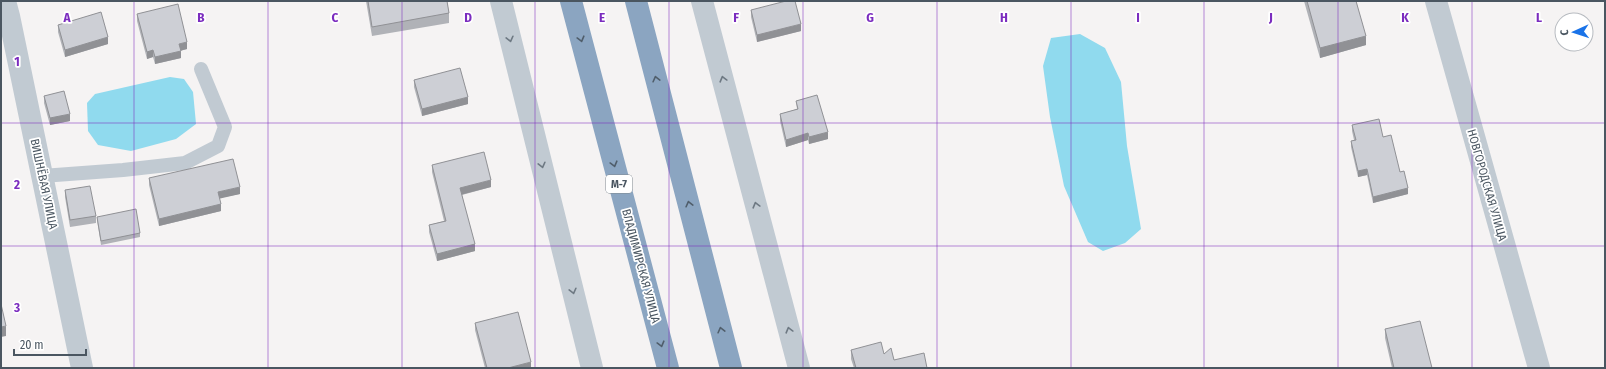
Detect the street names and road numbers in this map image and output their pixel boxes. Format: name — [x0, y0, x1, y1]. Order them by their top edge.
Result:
street label: НОВГОРОДСКАЯ УЛИЦА — [1464, 127, 1510, 243]
street label: ВИШНЁВАЯ УЛИЦА — [28, 137, 62, 231]
road number: М-7 — [606, 175, 632, 193]
street label: ВЛАДИМИРСКАЯ УЛИЦА — [619, 207, 663, 325]

